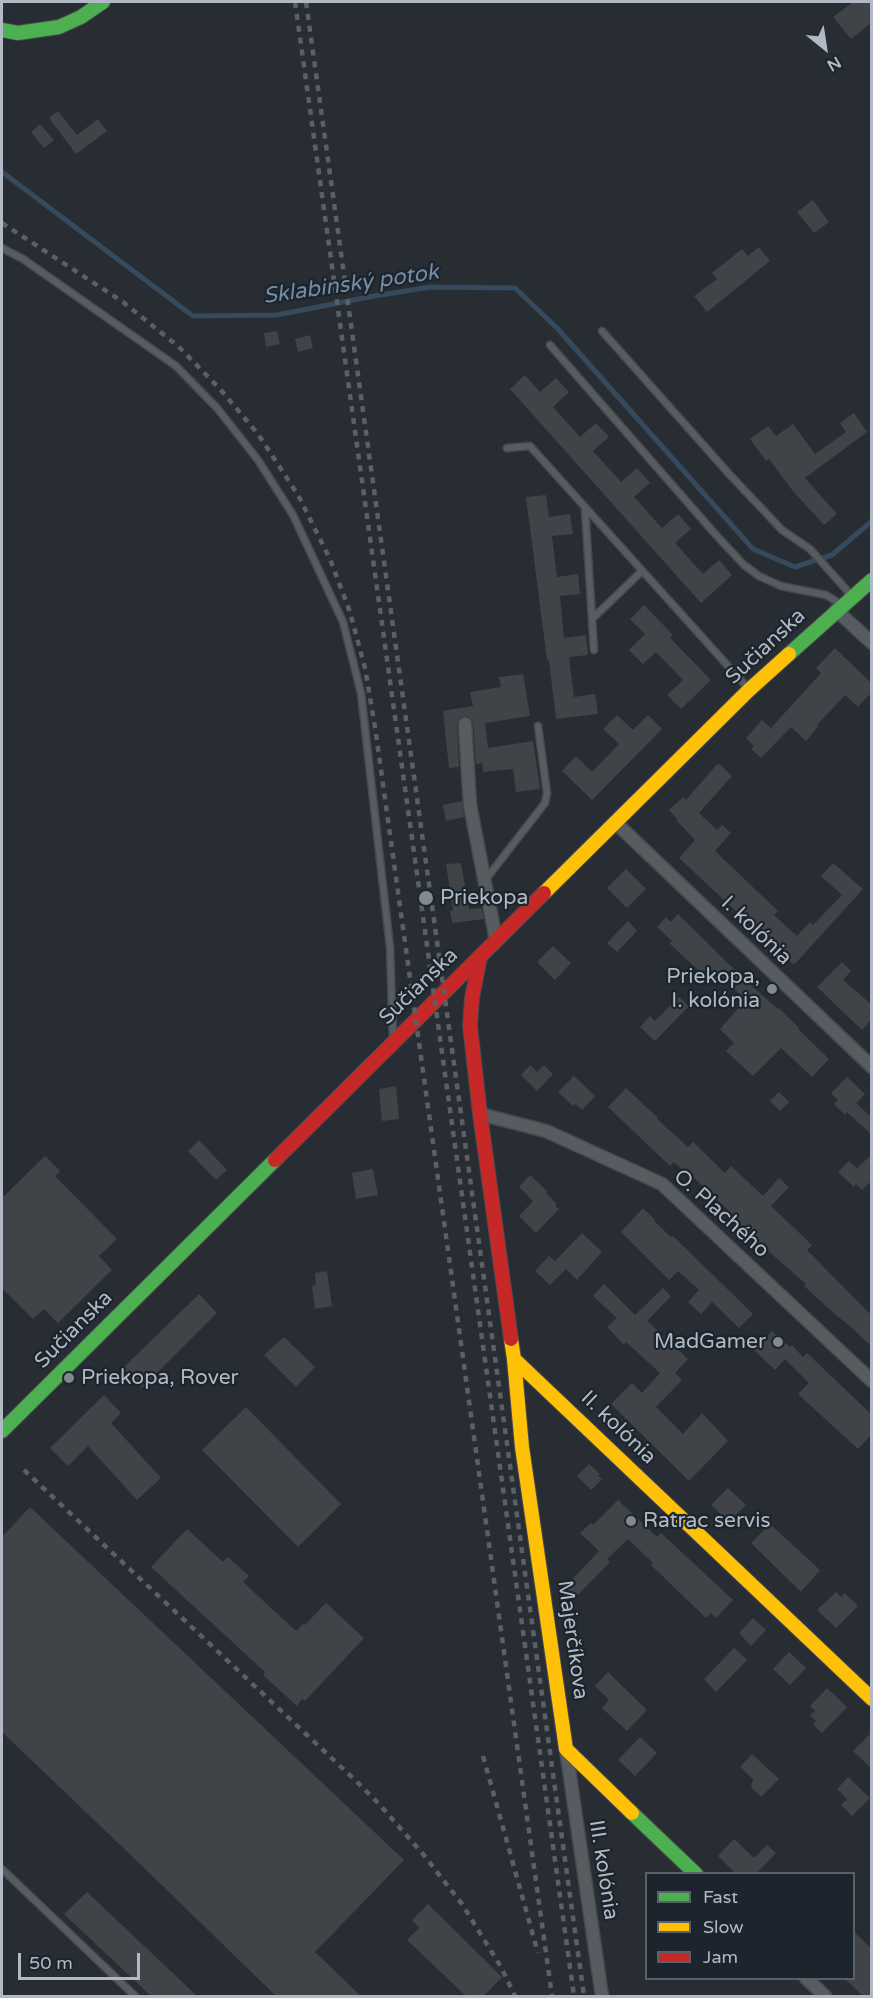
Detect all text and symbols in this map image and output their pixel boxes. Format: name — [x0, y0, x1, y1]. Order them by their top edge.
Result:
north arrow — [795, 18, 855, 78]
text: N — [823, 52, 845, 75]
water label: Sklabinský potok — [262, 260, 440, 310]
street label: Sučianska — [721, 604, 811, 690]
place label: Priekopa — [440, 885, 528, 911]
marker: Priekopa — [417, 889, 435, 907]
street label: I. kolónia — [715, 891, 797, 971]
street label: Sučianska — [374, 943, 464, 1031]
place label: Priekopa, I. kolónia — [666, 964, 760, 1014]
marker: Priekopa, I. kolónia — [765, 982, 779, 996]
street label: O. Plachého — [668, 1165, 774, 1263]
street label: Sučianska — [30, 1286, 118, 1374]
place label: MadGamer — [654, 1329, 766, 1355]
marker: MadGamer — [771, 1335, 785, 1349]
place label: Priekopa, Rover — [81, 1365, 239, 1391]
marker: Priekopa, Rover — [62, 1371, 76, 1385]
street label: II. kolónia — [575, 1386, 661, 1470]
place label: Ratrac servis — [643, 1508, 770, 1534]
marker: Ratrac servis — [624, 1514, 638, 1528]
street label: Majerčíkova — [551, 1579, 593, 1701]
street label: III. kolónia — [583, 1818, 623, 1922]
legend — [645, 1872, 855, 1980]
text: Fast — [703, 1886, 738, 1908]
text: Slow — [703, 1916, 744, 1938]
scale bar — [21, 1941, 142, 1979]
text: Jam — [703, 1946, 738, 1968]
text: 50 m — [29, 1952, 73, 1974]

